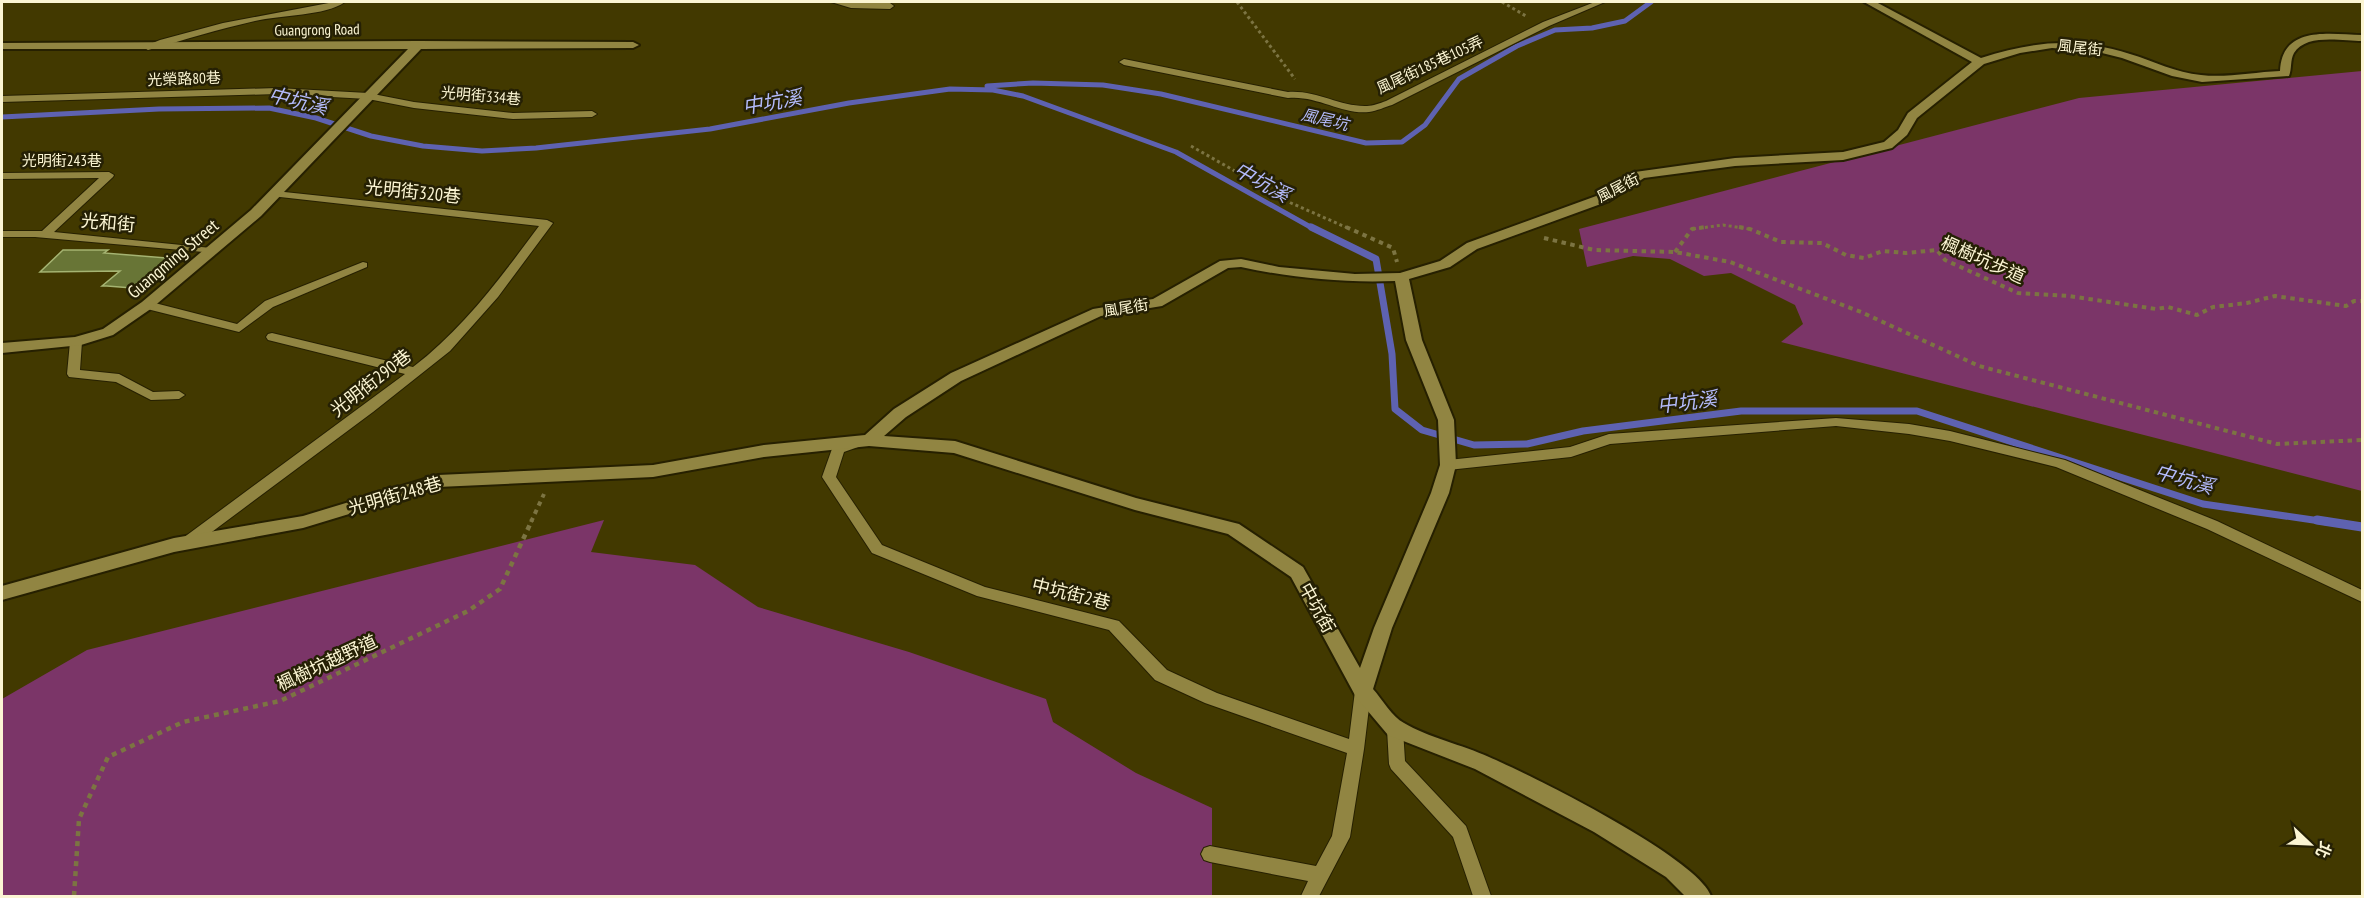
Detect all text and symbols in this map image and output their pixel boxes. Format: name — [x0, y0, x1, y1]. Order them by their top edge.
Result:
street label: Guangrong Road — [274, 19, 360, 40]
street label: 風尾街185巷105弄 — [1373, 32, 1486, 98]
street label: 風尾街 — [2057, 36, 2103, 59]
street label: 光榮路80巷 — [147, 68, 221, 89]
water label: 中坑溪 — [266, 82, 333, 121]
street label: 光明街334巷 — [440, 83, 522, 108]
water label: 中坑溪 — [740, 83, 807, 120]
water label: 風尾坑 — [1299, 104, 1353, 135]
street label: 光明街243巷 — [22, 151, 102, 170]
water label: 中坑溪 — [1229, 156, 1297, 209]
street label: 風尾街 — [1593, 169, 1642, 206]
street label: 光明街320巷 — [364, 175, 462, 208]
street label: 光和街 — [80, 209, 136, 236]
street label: Guangming Street — [122, 214, 223, 303]
street label: 楓樹坑步道 — [1937, 231, 2029, 288]
street label: 風尾街 — [1102, 295, 1150, 320]
street label: 光明街290巷 — [326, 344, 416, 421]
water label: 中坑溪 — [1656, 385, 1721, 419]
water label: 中坑溪 — [2152, 458, 2219, 501]
street label: 光明街248巷 — [345, 471, 444, 520]
street label: 中坑街2巷 — [1029, 573, 1113, 614]
street label: 中坑街 — [1294, 579, 1341, 637]
street label: 楓樹坑越野道 — [273, 629, 381, 696]
north arrow — [2280, 814, 2340, 874]
text: 北 — [2311, 839, 2336, 861]

